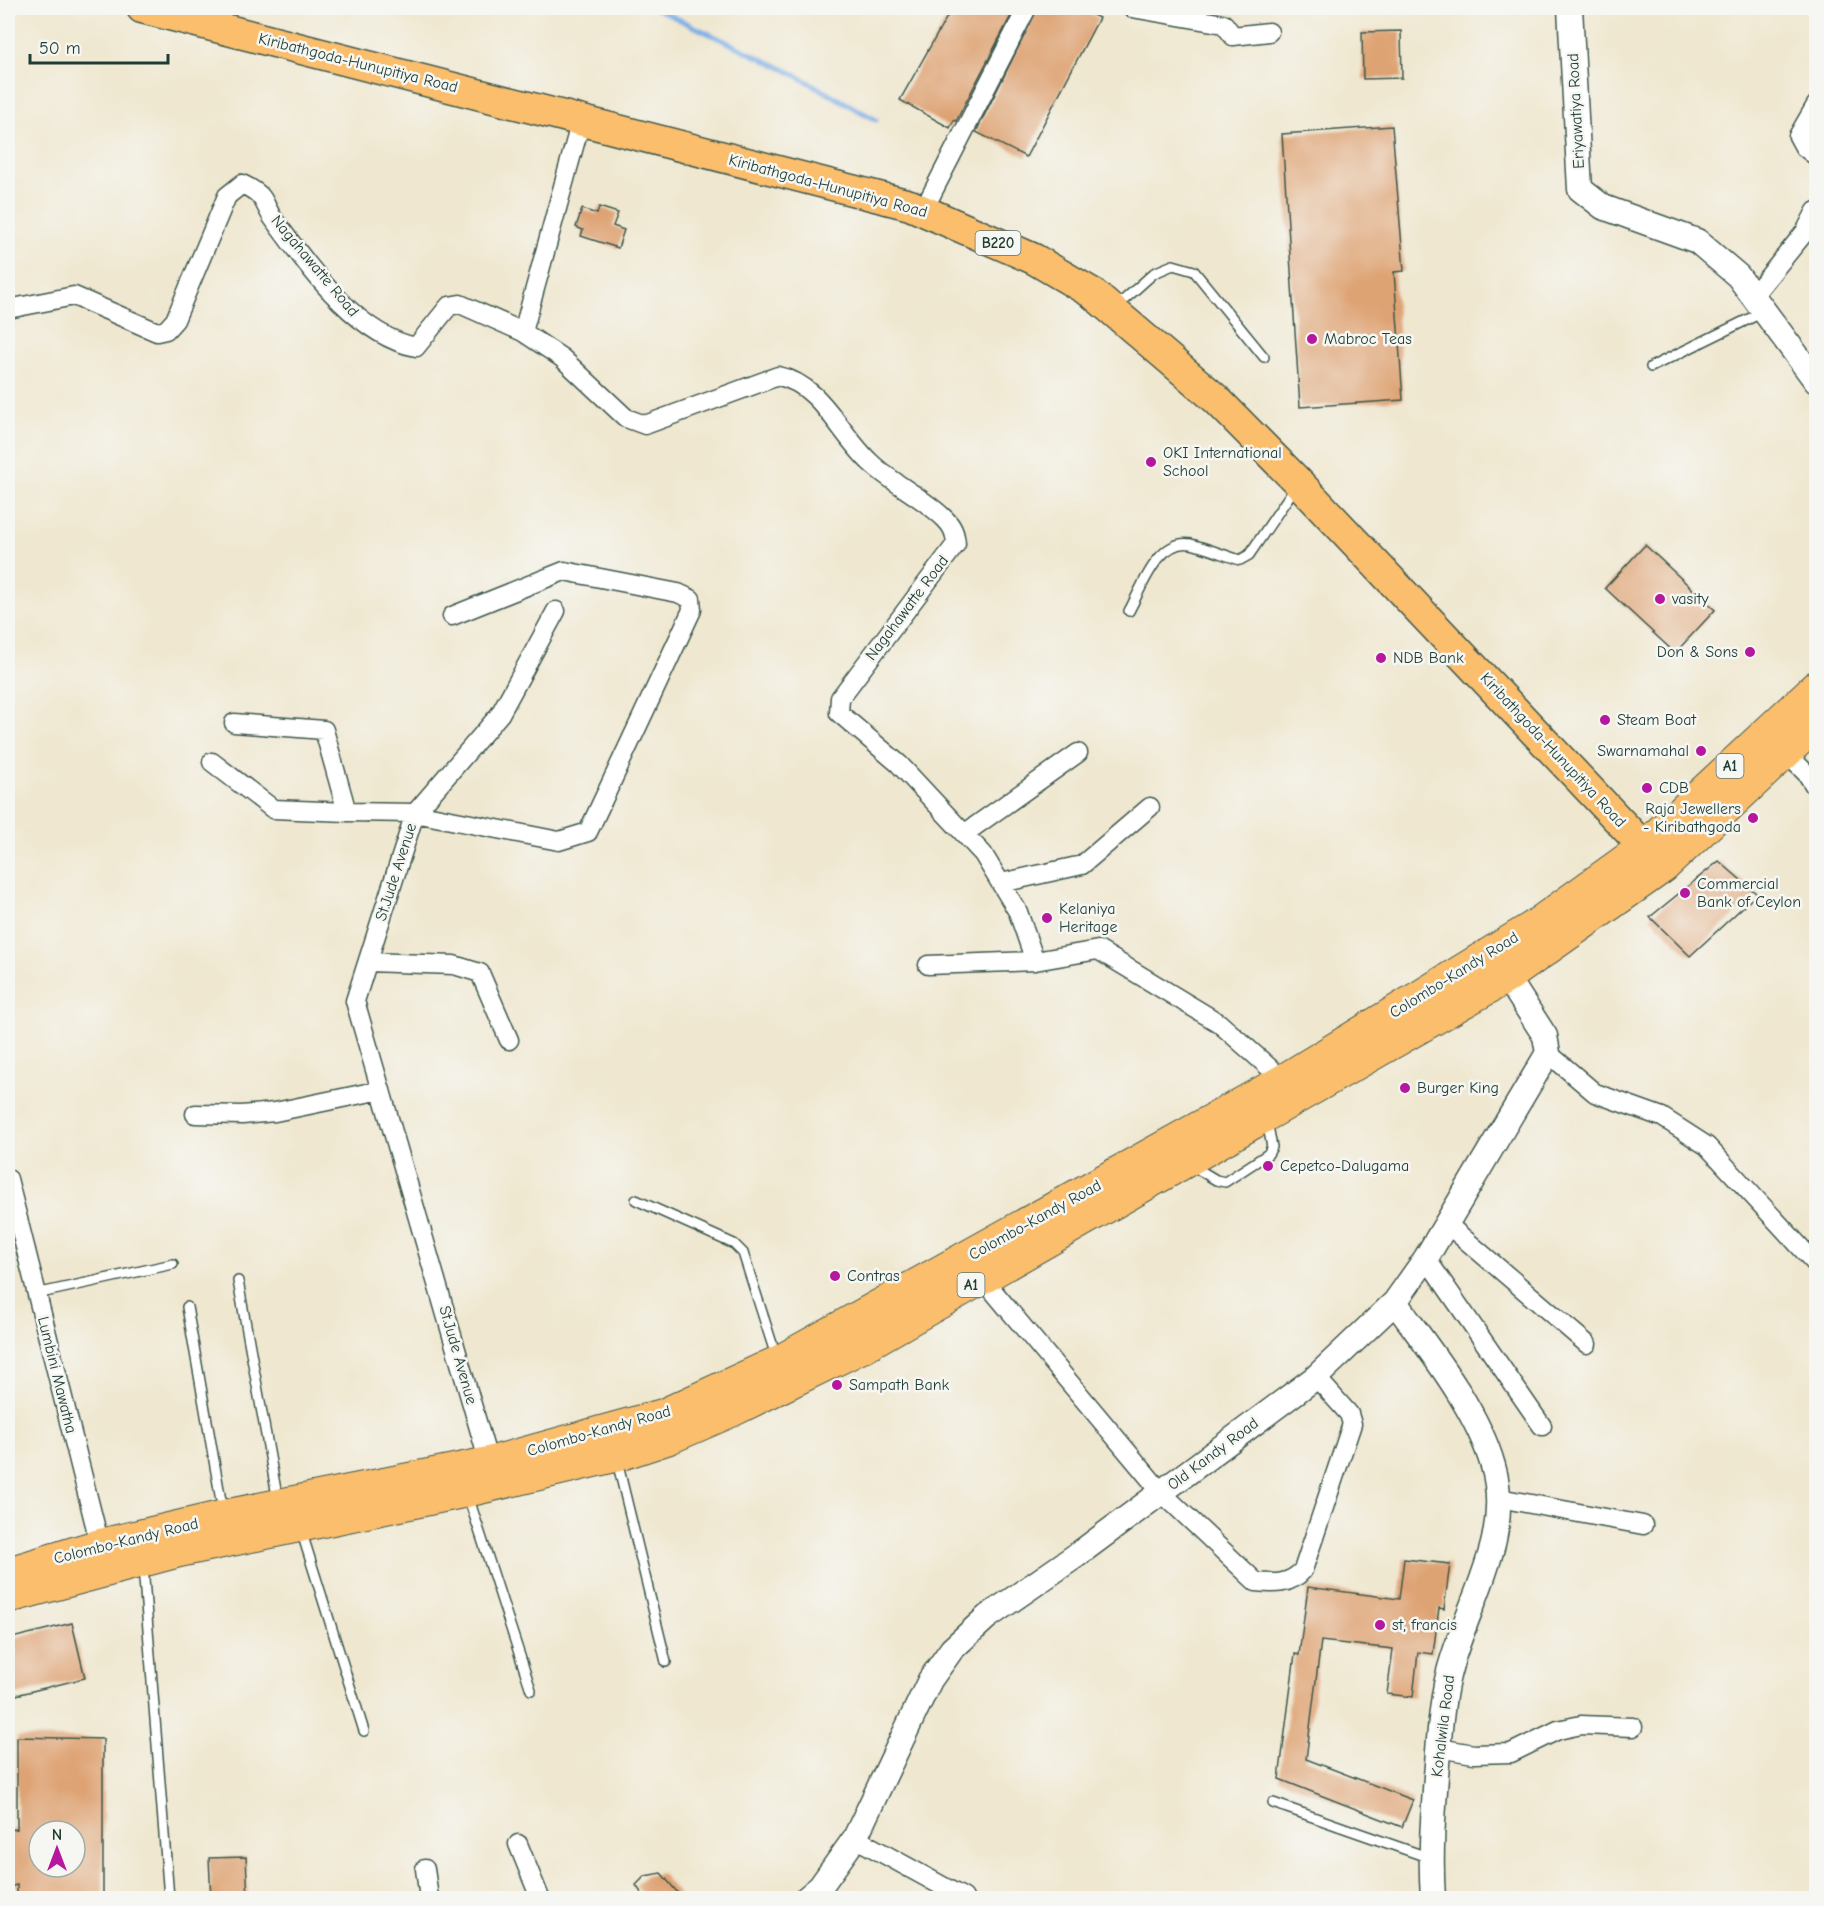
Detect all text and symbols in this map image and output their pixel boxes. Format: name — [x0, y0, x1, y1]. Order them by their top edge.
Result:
scale bar — [30, 27, 168, 65]
street label: Kiribathgoda-Hunupitiya Road — [256, 29, 460, 97]
text: 50 m — [39, 38, 81, 59]
street label: Eriyawatiya Road — [1564, 53, 1588, 169]
street label: Kiribathgoda-Hunupitiya Road — [727, 151, 929, 221]
street label: Nagahawatte Road — [267, 212, 363, 320]
road number: B220 — [976, 231, 1020, 255]
place label: Mabroc Teas — [1324, 330, 1412, 348]
marker: Mabroc Teas — [1305, 332, 1319, 346]
place label: OKI International School — [1163, 444, 1282, 480]
marker: OKI International School — [1144, 455, 1158, 469]
street label: Nagahawatte Road — [862, 552, 952, 664]
place label: vasity — [1671, 590, 1709, 608]
marker: vasity — [1653, 592, 1667, 606]
place label: Don & Sons — [1657, 643, 1738, 661]
marker: Don & Sons — [1743, 645, 1757, 659]
place label: NDB Bank — [1393, 649, 1464, 667]
marker: NDB Bank — [1374, 651, 1388, 665]
street label: Kiribathgoda-Hunupitiya Road — [1477, 669, 1629, 831]
place label: Steam Boat — [1617, 711, 1696, 729]
marker: Steam Boat — [1598, 713, 1612, 727]
place label: Swarnamahal — [1597, 742, 1689, 760]
marker: Swarnamahal — [1694, 744, 1708, 758]
road number: A1 — [1716, 754, 1744, 778]
place label: CDB — [1659, 779, 1689, 797]
marker: CDB — [1640, 781, 1654, 795]
place label: Raja Jewellers - Kiribathgoda — [1643, 800, 1741, 836]
marker: Raja Jewellers - Kiribathgoda — [1746, 811, 1760, 825]
street label: St.Jude Avenue — [372, 821, 420, 923]
place label: Commercial Bank of Ceylon — [1697, 875, 1801, 911]
marker: Commercial Bank of Ceylon — [1678, 886, 1692, 900]
place label: Kelaniya Heritage — [1059, 900, 1117, 936]
marker: Kelaniya Heritage — [1040, 911, 1054, 925]
street label: Colombo-Kandy Road — [1386, 928, 1522, 1022]
place label: Burger King — [1417, 1079, 1499, 1097]
marker: Burger King — [1398, 1081, 1412, 1095]
place label: Cepetco-Dalugama — [1280, 1157, 1409, 1175]
marker: Cepetco-Dalugama — [1261, 1159, 1275, 1173]
street label: Colombo-Kandy Road — [966, 1176, 1104, 1264]
place label: Contras — [847, 1267, 900, 1285]
marker: Contras — [828, 1269, 842, 1283]
road number: A1 — [958, 1273, 984, 1297]
street label: St.Jude Avenue — [435, 1304, 481, 1406]
street label: Lumbini Mawatha — [34, 1315, 80, 1435]
place label: Sampath Bank — [849, 1376, 950, 1394]
marker: Sampath Bank — [830, 1378, 844, 1392]
street label: Colombo-Kandy Road — [525, 1402, 673, 1460]
street label: Old Kandy Road — [1164, 1414, 1262, 1494]
street label: Colombo-Kandy Road — [52, 1514, 200, 1568]
place label: st, francis — [1392, 1616, 1457, 1634]
marker: st, francis — [1373, 1618, 1387, 1632]
street label: Kohalwila Road — [1428, 1674, 1458, 1778]
north arrow — [27, 1819, 87, 1879]
text: N — [52, 1826, 62, 1844]

